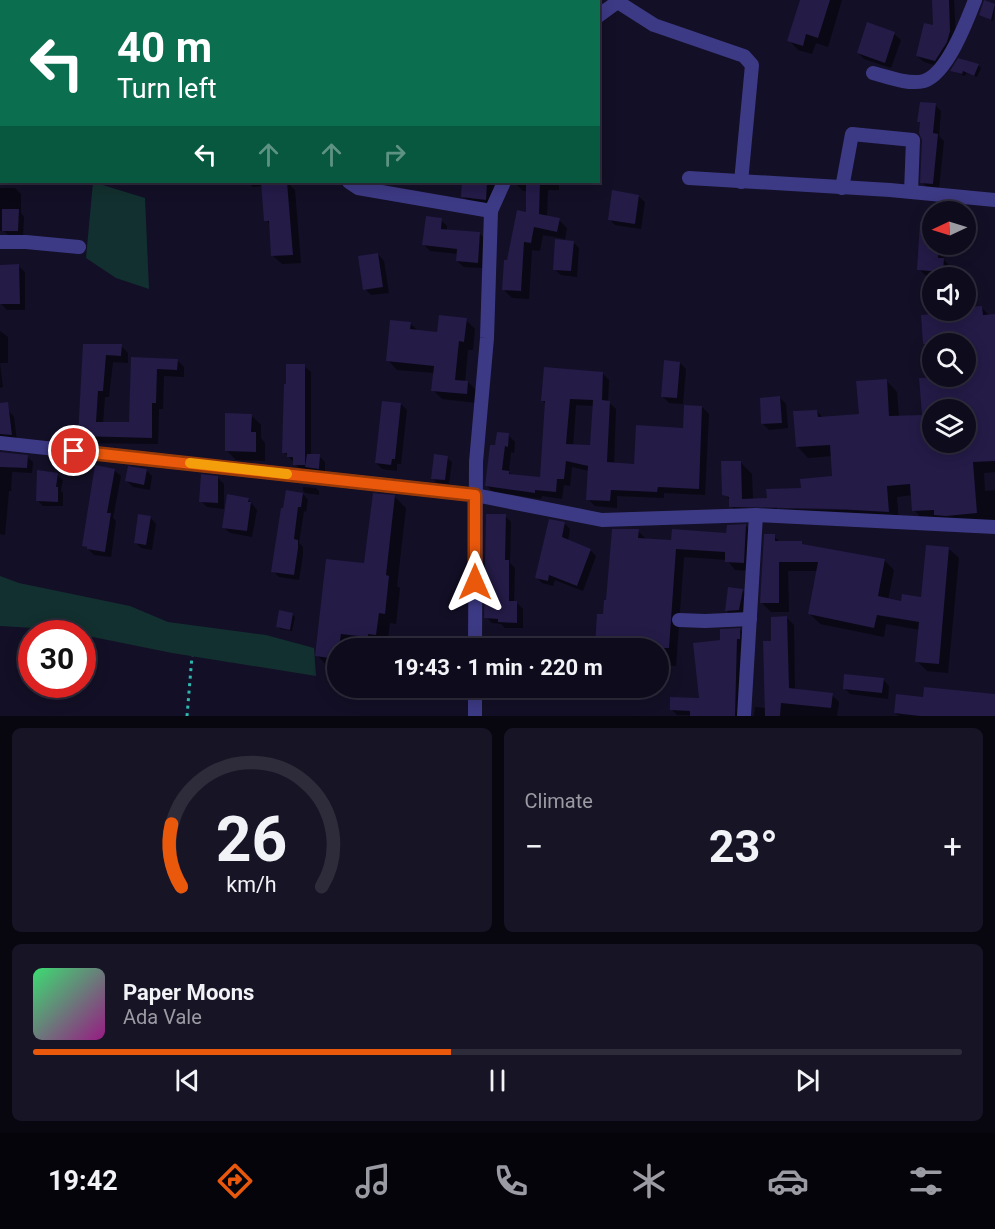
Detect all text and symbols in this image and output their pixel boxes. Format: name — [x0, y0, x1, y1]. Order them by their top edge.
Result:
text: 40 m — [117, 23, 212, 72]
icon: left — [18, 24, 96, 102]
text: Turn left — [117, 73, 217, 105]
icon: left — [189, 138, 222, 171]
icon: ahead — [252, 138, 285, 171]
icon: ahead — [315, 138, 348, 171]
icon: right — [378, 138, 411, 171]
north arrow — [922, 201, 976, 255]
map controls — [922, 201, 976, 453]
button: sound — [922, 267, 976, 321]
button: search — [922, 333, 976, 387]
button: layers — [922, 399, 976, 453]
pin — [48, 425, 99, 476]
icon: arrive — [57, 434, 90, 467]
position arrow — [443, 550, 507, 614]
speed limit sign: 30 — [18, 620, 96, 698]
text: 19:43 · 1 min · 220 m — [393, 655, 603, 680]
text: Climate — [525, 789, 593, 813]
text: 26 — [216, 803, 288, 876]
text: 23° — [709, 820, 778, 873]
text: − — [525, 827, 543, 866]
text: + — [943, 827, 962, 866]
text: km/h — [227, 872, 277, 897]
text: Paper Moons — [123, 980, 254, 1005]
text: Ada Vale — [123, 1005, 202, 1029]
icon: previous — [171, 1064, 204, 1097]
icon: pause — [481, 1064, 514, 1097]
icon: next — [791, 1064, 824, 1097]
icon: directions — [214, 1160, 256, 1202]
icon: music — [352, 1160, 394, 1202]
icon: phone — [490, 1160, 532, 1202]
icon: climate — [628, 1160, 670, 1202]
icon: car — [767, 1160, 809, 1202]
icon: filters — [905, 1160, 947, 1202]
text: 19:42 — [48, 1165, 118, 1197]

